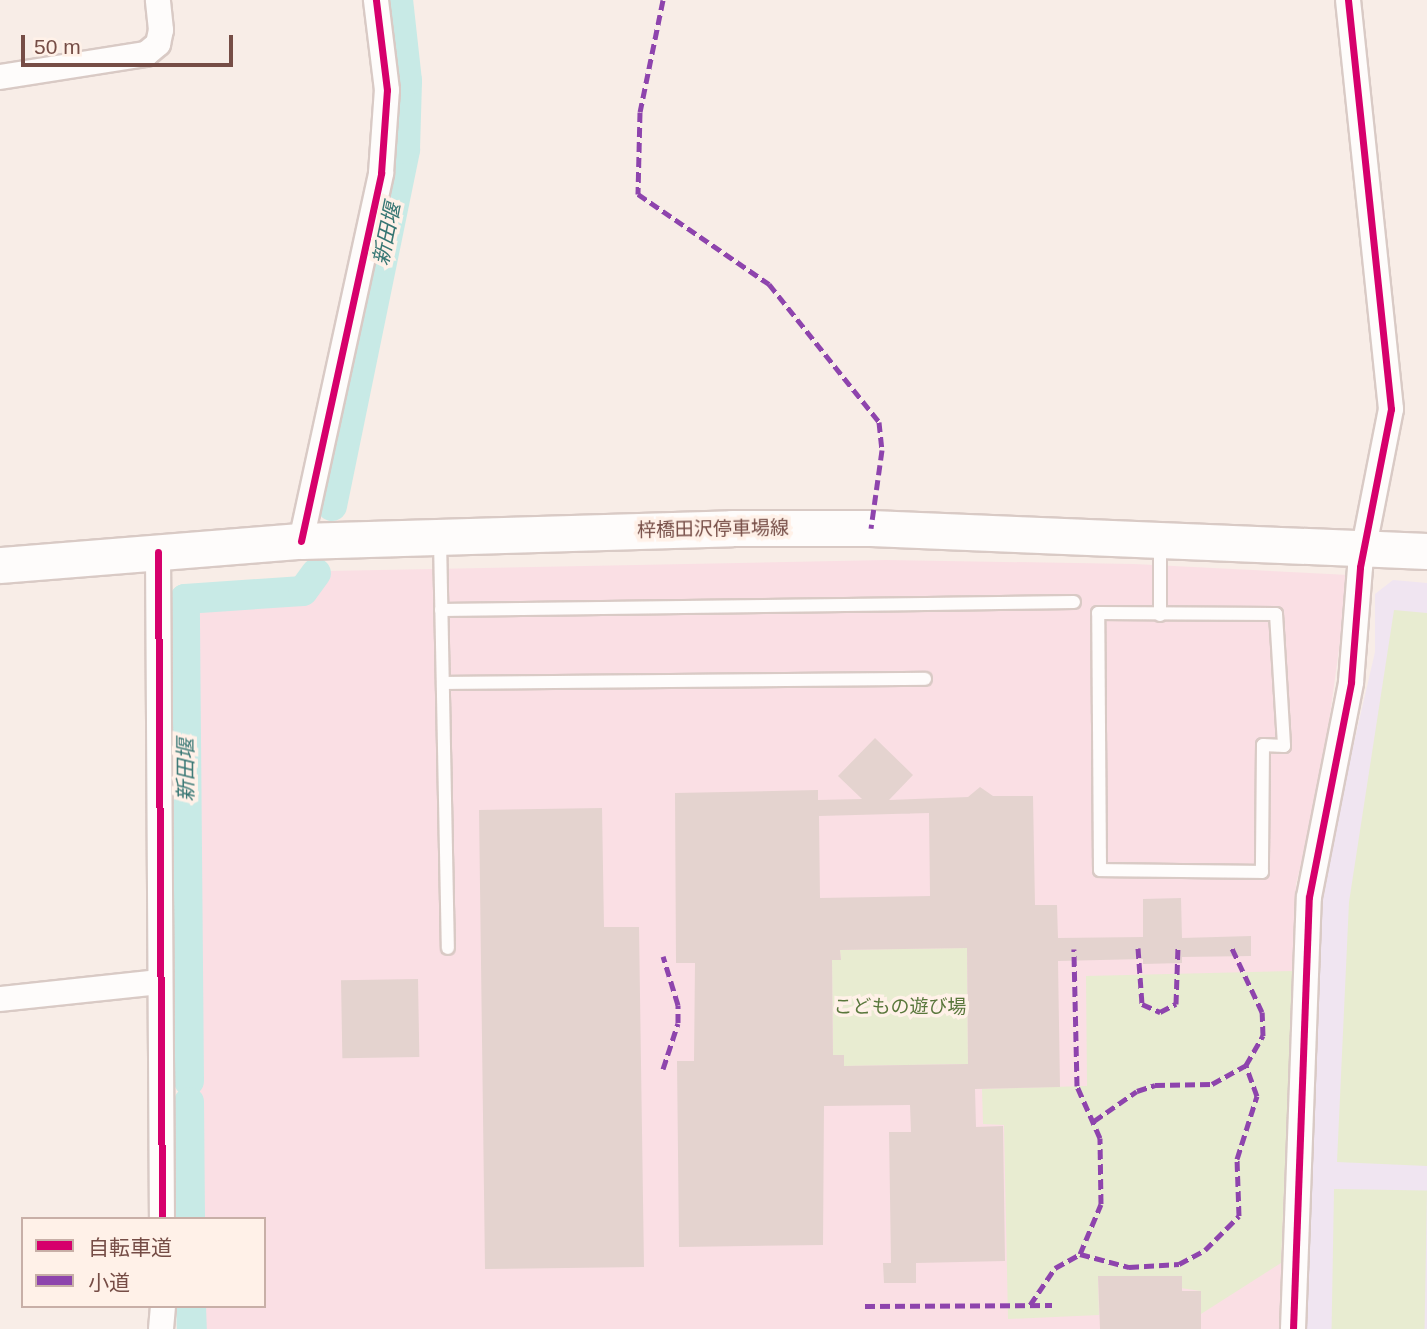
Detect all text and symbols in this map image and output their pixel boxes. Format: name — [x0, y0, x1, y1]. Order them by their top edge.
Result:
scale bar — [24, 21, 236, 65]
text: 50 m — [34, 35, 81, 58]
water label: 新田堰 — [368, 201, 406, 267]
street label: 梓橋田沢停車場線 — [637, 516, 789, 542]
water label: 新田堰 — [173, 739, 199, 801]
park label: こどもの遊び場 — [834, 996, 966, 1018]
legend — [21, 1217, 266, 1308]
text: 自転車道 — [88, 1236, 172, 1259]
text: 小道 — [88, 1271, 130, 1294]

